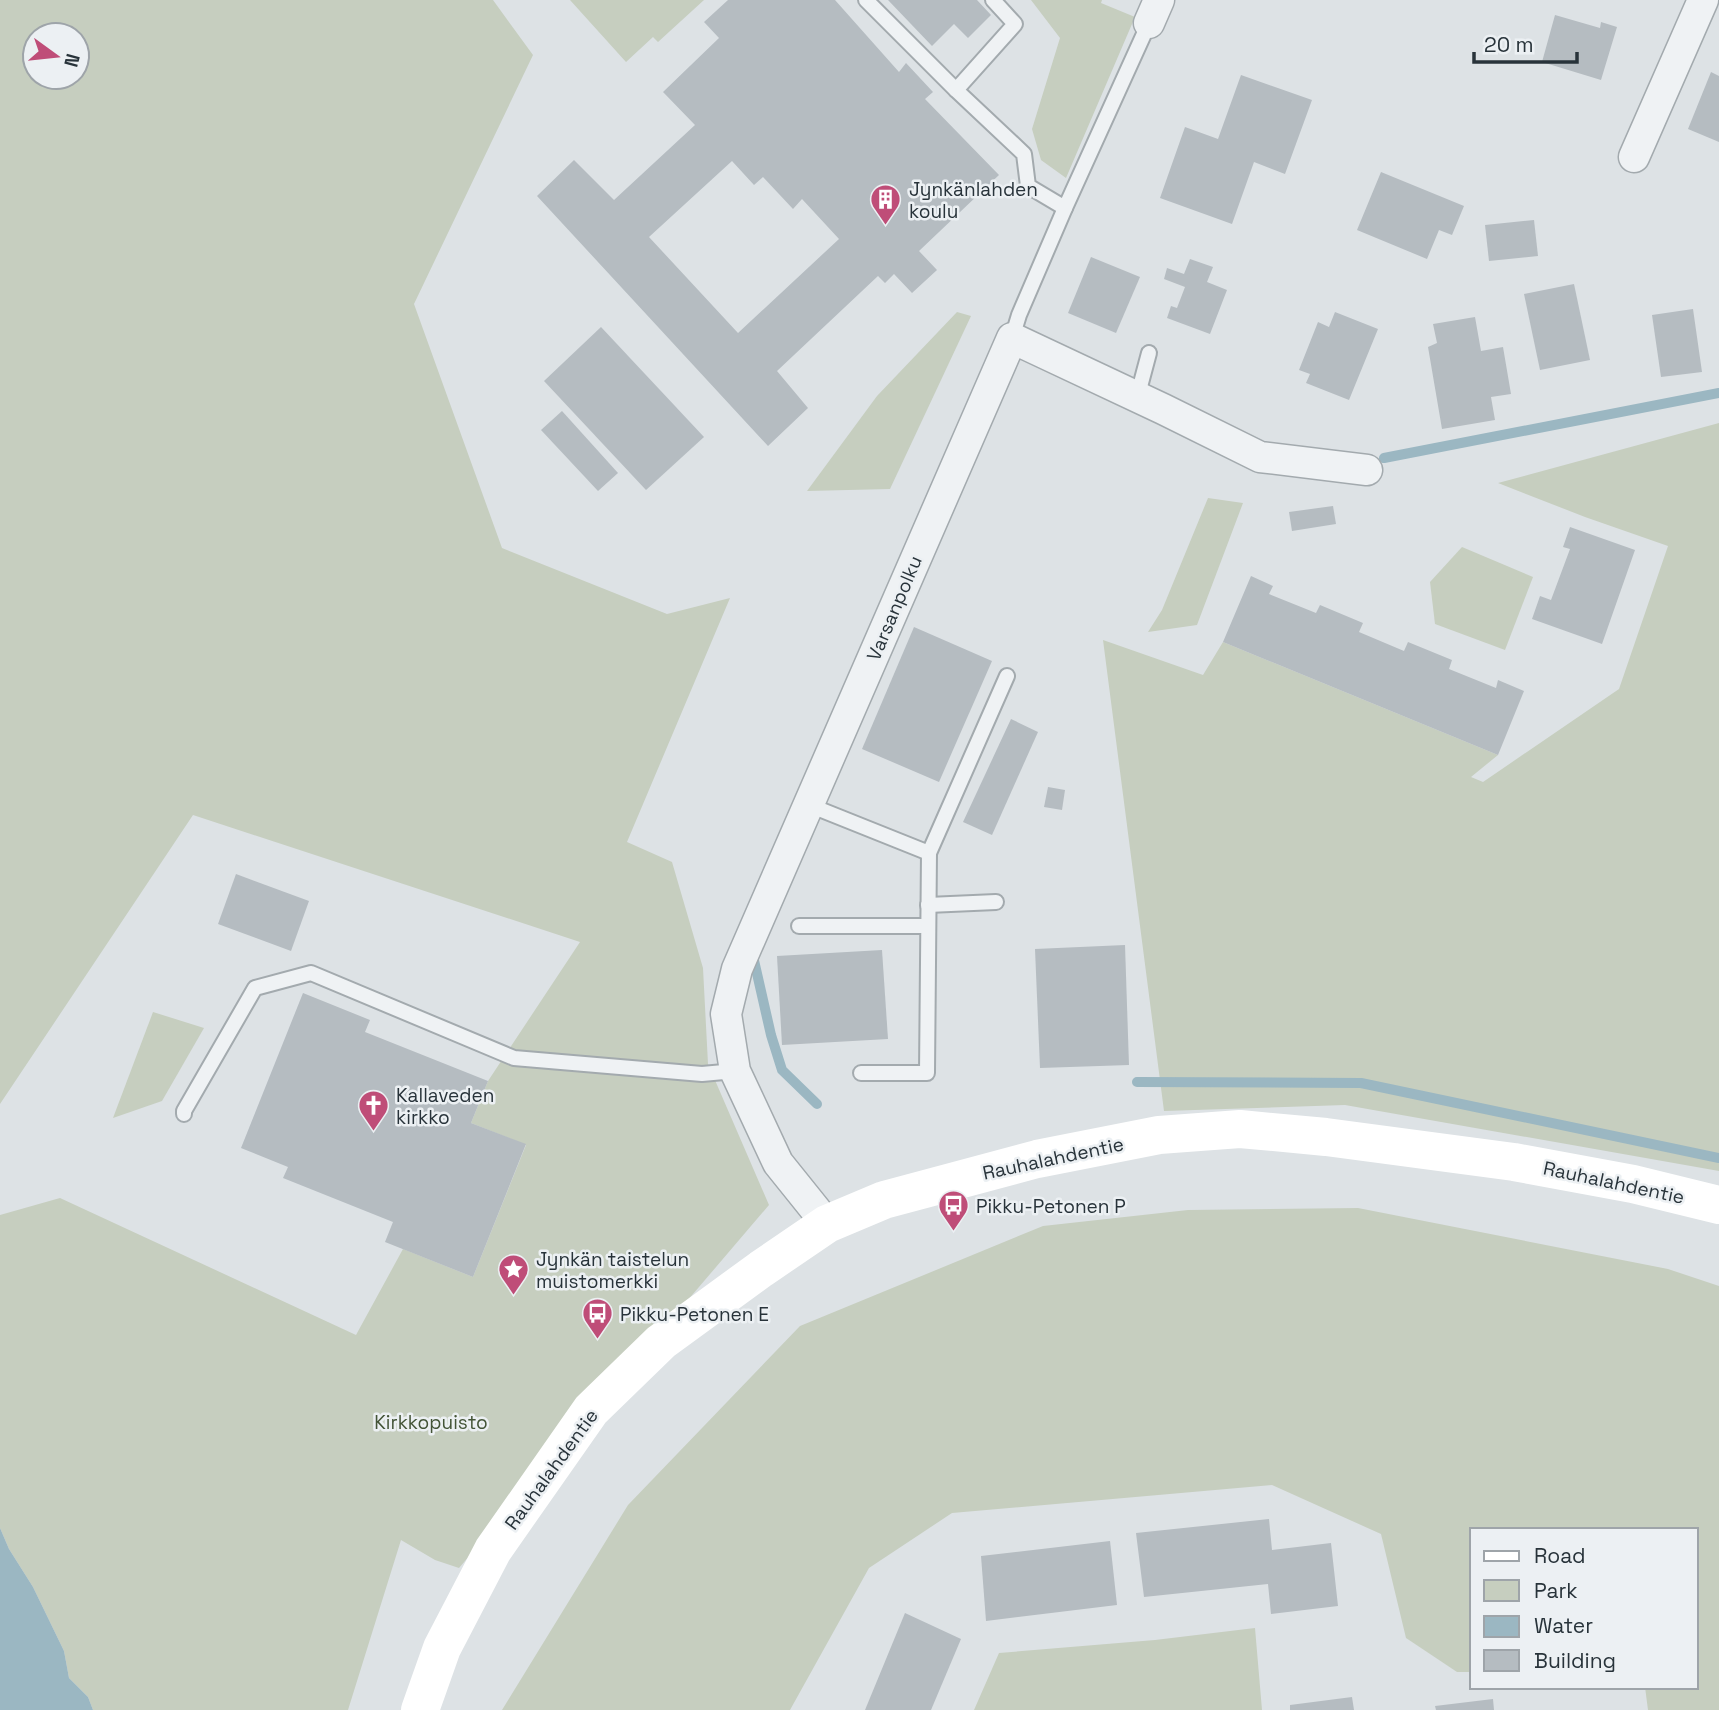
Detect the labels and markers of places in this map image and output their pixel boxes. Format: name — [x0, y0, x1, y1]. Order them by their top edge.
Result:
place label: Jynkänlahden koulu — [909, 177, 1038, 224]
building icon: Jynkänlahden koulu — [869, 183, 903, 227]
place label: Kallaveden kirkko — [396, 1083, 494, 1130]
church icon: Kallaveden kirkko — [356, 1089, 390, 1133]
bus stop icon: Pikku-Petonen P — [936, 1189, 970, 1233]
place label: Pikku-Petonen P — [976, 1194, 1126, 1219]
place label: Jynkän taistelun muistomerkki — [536, 1247, 689, 1294]
place icon: Jynkän taistelun muistomerkki — [496, 1253, 530, 1297]
bus stop icon: Pikku-Petonen E — [580, 1297, 614, 1341]
place label: Pikku-Petonen E — [620, 1302, 769, 1327]

